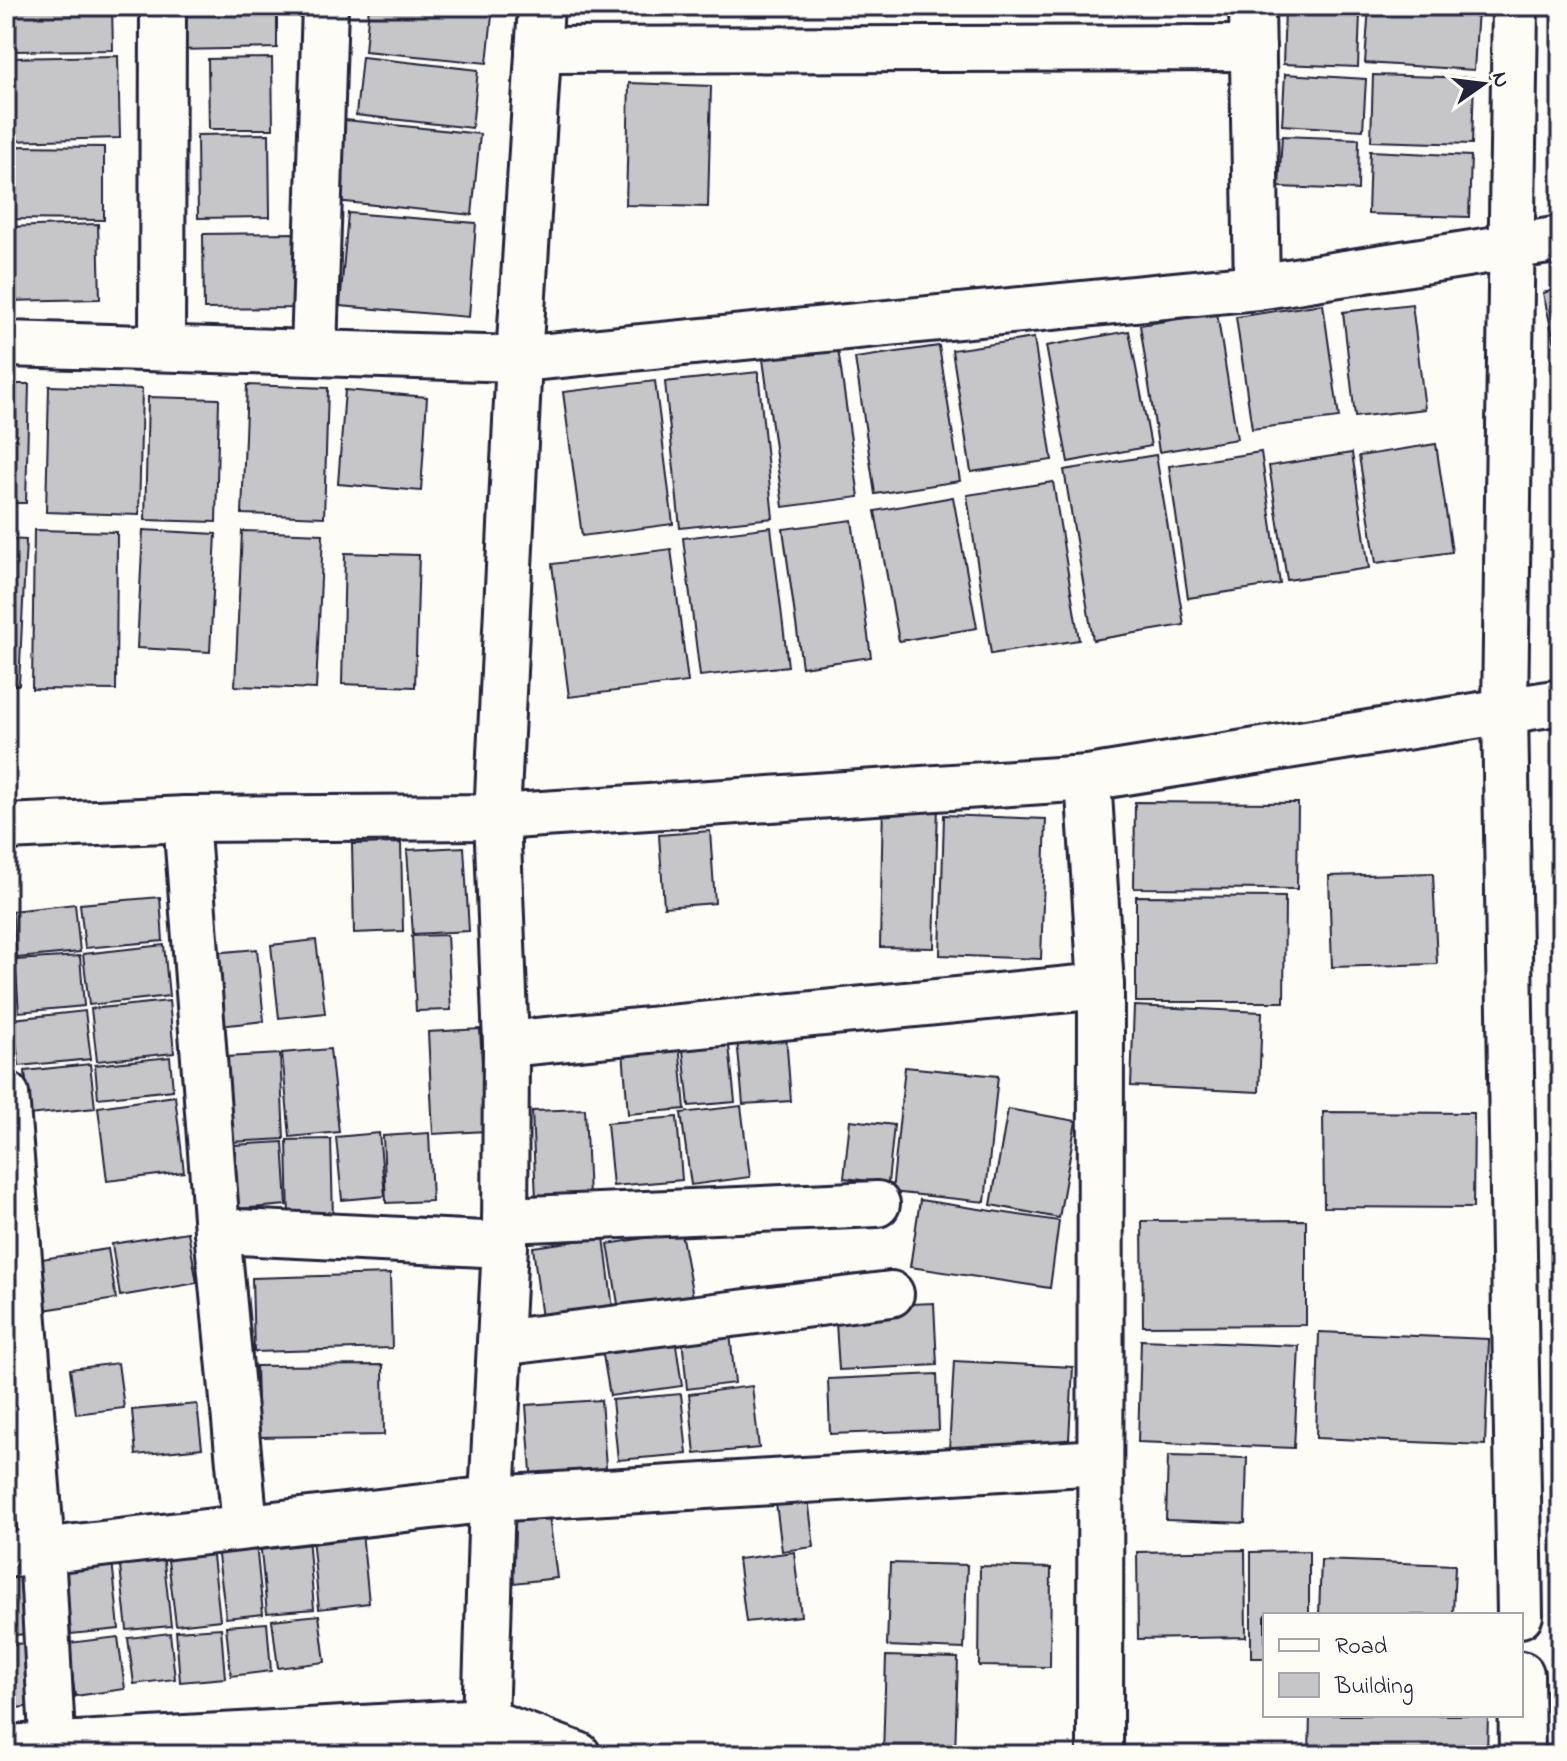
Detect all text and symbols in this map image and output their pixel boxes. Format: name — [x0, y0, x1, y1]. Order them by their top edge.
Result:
north arrow — [1443, 44, 1523, 124]
text: N — [1482, 69, 1517, 91]
legend — [1263, 1613, 1523, 1717]
text: Road — [1335, 1630, 1388, 1665]
text: Building — [1334, 1670, 1414, 1705]

